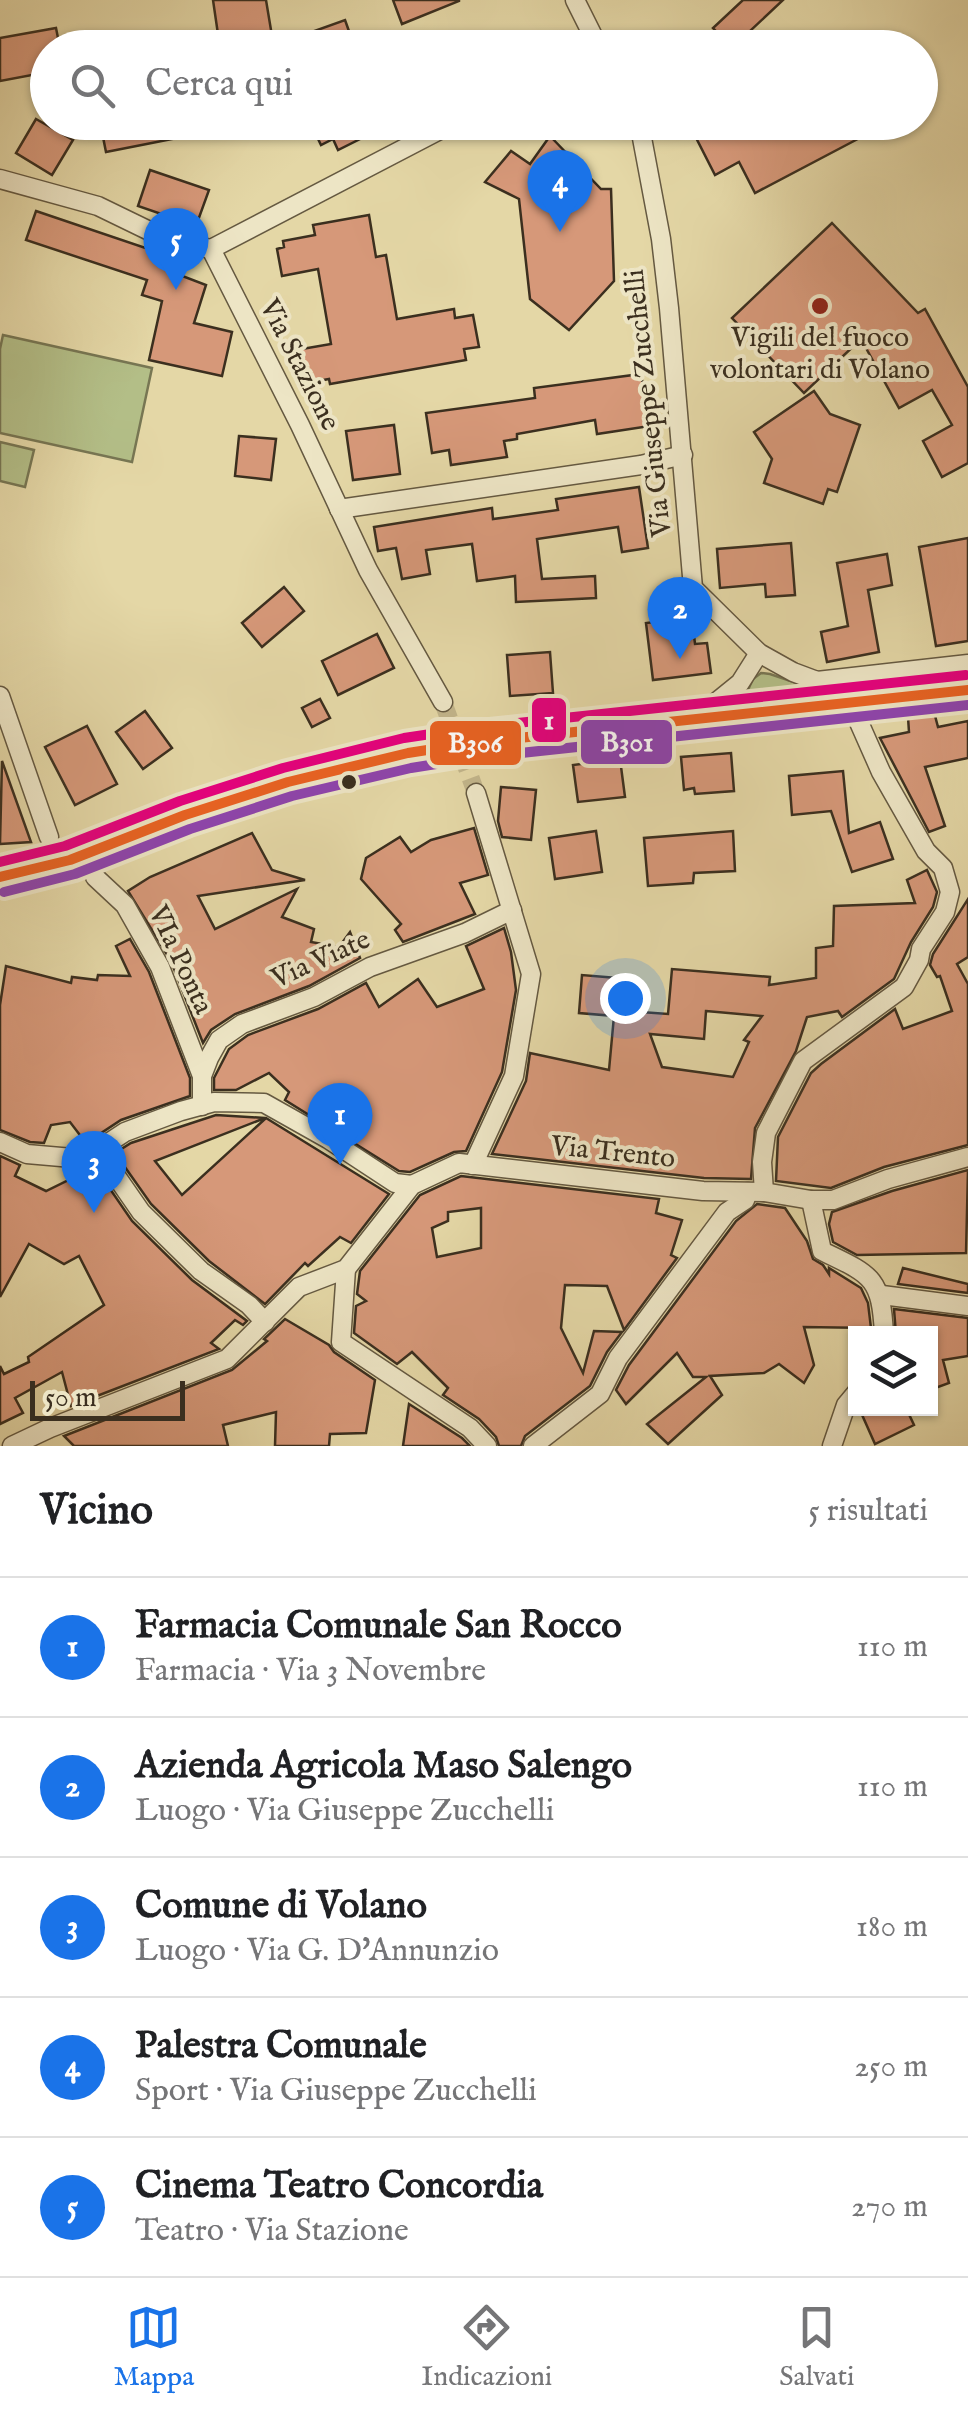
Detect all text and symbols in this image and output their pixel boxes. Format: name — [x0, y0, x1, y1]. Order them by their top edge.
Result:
search box — [30, 30, 938, 140]
icon: search — [65, 58, 120, 113]
text: Cerca qui — [145, 61, 293, 109]
pin: 4 — [528, 150, 592, 232]
pin: 5 — [144, 208, 208, 290]
street label: Via Giuseppe Zucchelli — [618, 267, 681, 540]
street label: Via Stazione — [250, 292, 347, 437]
marker: Vigili del fuoco volontari di Volano — [809, 295, 831, 317]
place label: Vigili del fuoco volontari di Volano — [710, 321, 930, 388]
pin: 2 — [648, 576, 712, 659]
line badge: 1 — [530, 696, 568, 744]
text: 1 — [544, 704, 554, 739]
line badge: B301 — [579, 718, 674, 766]
line badge: B306 — [428, 719, 523, 767]
text: B301 — [601, 726, 654, 761]
text: B306 — [448, 727, 503, 762]
unlabelled marker — [339, 772, 359, 792]
street label: VIa Ponta — [139, 899, 221, 1021]
street label: Via Viate — [265, 923, 376, 998]
your location — [600, 973, 651, 1024]
pin: 1 — [308, 1082, 372, 1165]
street label: Via Trento — [548, 1129, 677, 1177]
pin: 3 — [62, 1130, 126, 1213]
map controls — [848, 1326, 938, 1416]
button: layers — [848, 1326, 938, 1416]
scale bar — [30, 1376, 185, 1420]
text: 50 m — [45, 1381, 97, 1416]
text: Vicino — [40, 1485, 153, 1538]
text: 5 risultati — [808, 1491, 928, 1532]
text: Farmacia Comunale San Rocco — [135, 1603, 622, 1651]
text: 1 — [67, 1627, 78, 1668]
text: 110 m — [857, 1627, 928, 1668]
text: Farmacia · Via 3 Novembre — [135, 1651, 486, 1692]
text: Azienda Agricola Maso Salengo — [135, 1743, 632, 1791]
text: 2 — [65, 1767, 80, 1808]
text: 110 m — [857, 1767, 928, 1808]
text: Luogo · Via Giuseppe Zucchelli — [135, 1791, 554, 1832]
text: Comune di Volano — [135, 1883, 427, 1931]
text: 3 — [67, 1907, 78, 1948]
text: 180 m — [856, 1907, 928, 1948]
text: Luogo · Via G. D'Annunzio — [135, 1931, 499, 1972]
text: Palestra Comunale — [135, 2023, 427, 2071]
text: 4 — [65, 2047, 80, 2088]
text: 250 m — [854, 2047, 928, 2088]
text: Sport · Via Giuseppe Zucchelli — [135, 2071, 537, 2112]
text: Cinema Teatro Concordia — [135, 2163, 543, 2211]
text: 5 — [67, 2187, 78, 2228]
text: 270 m — [851, 2187, 928, 2228]
text: Teatro · Via Stazione — [135, 2211, 409, 2252]
tab: Mappa — [113, 2300, 194, 2395]
tab: Indicazioni — [421, 2300, 552, 2395]
tab: Salvati — [779, 2300, 855, 2395]

